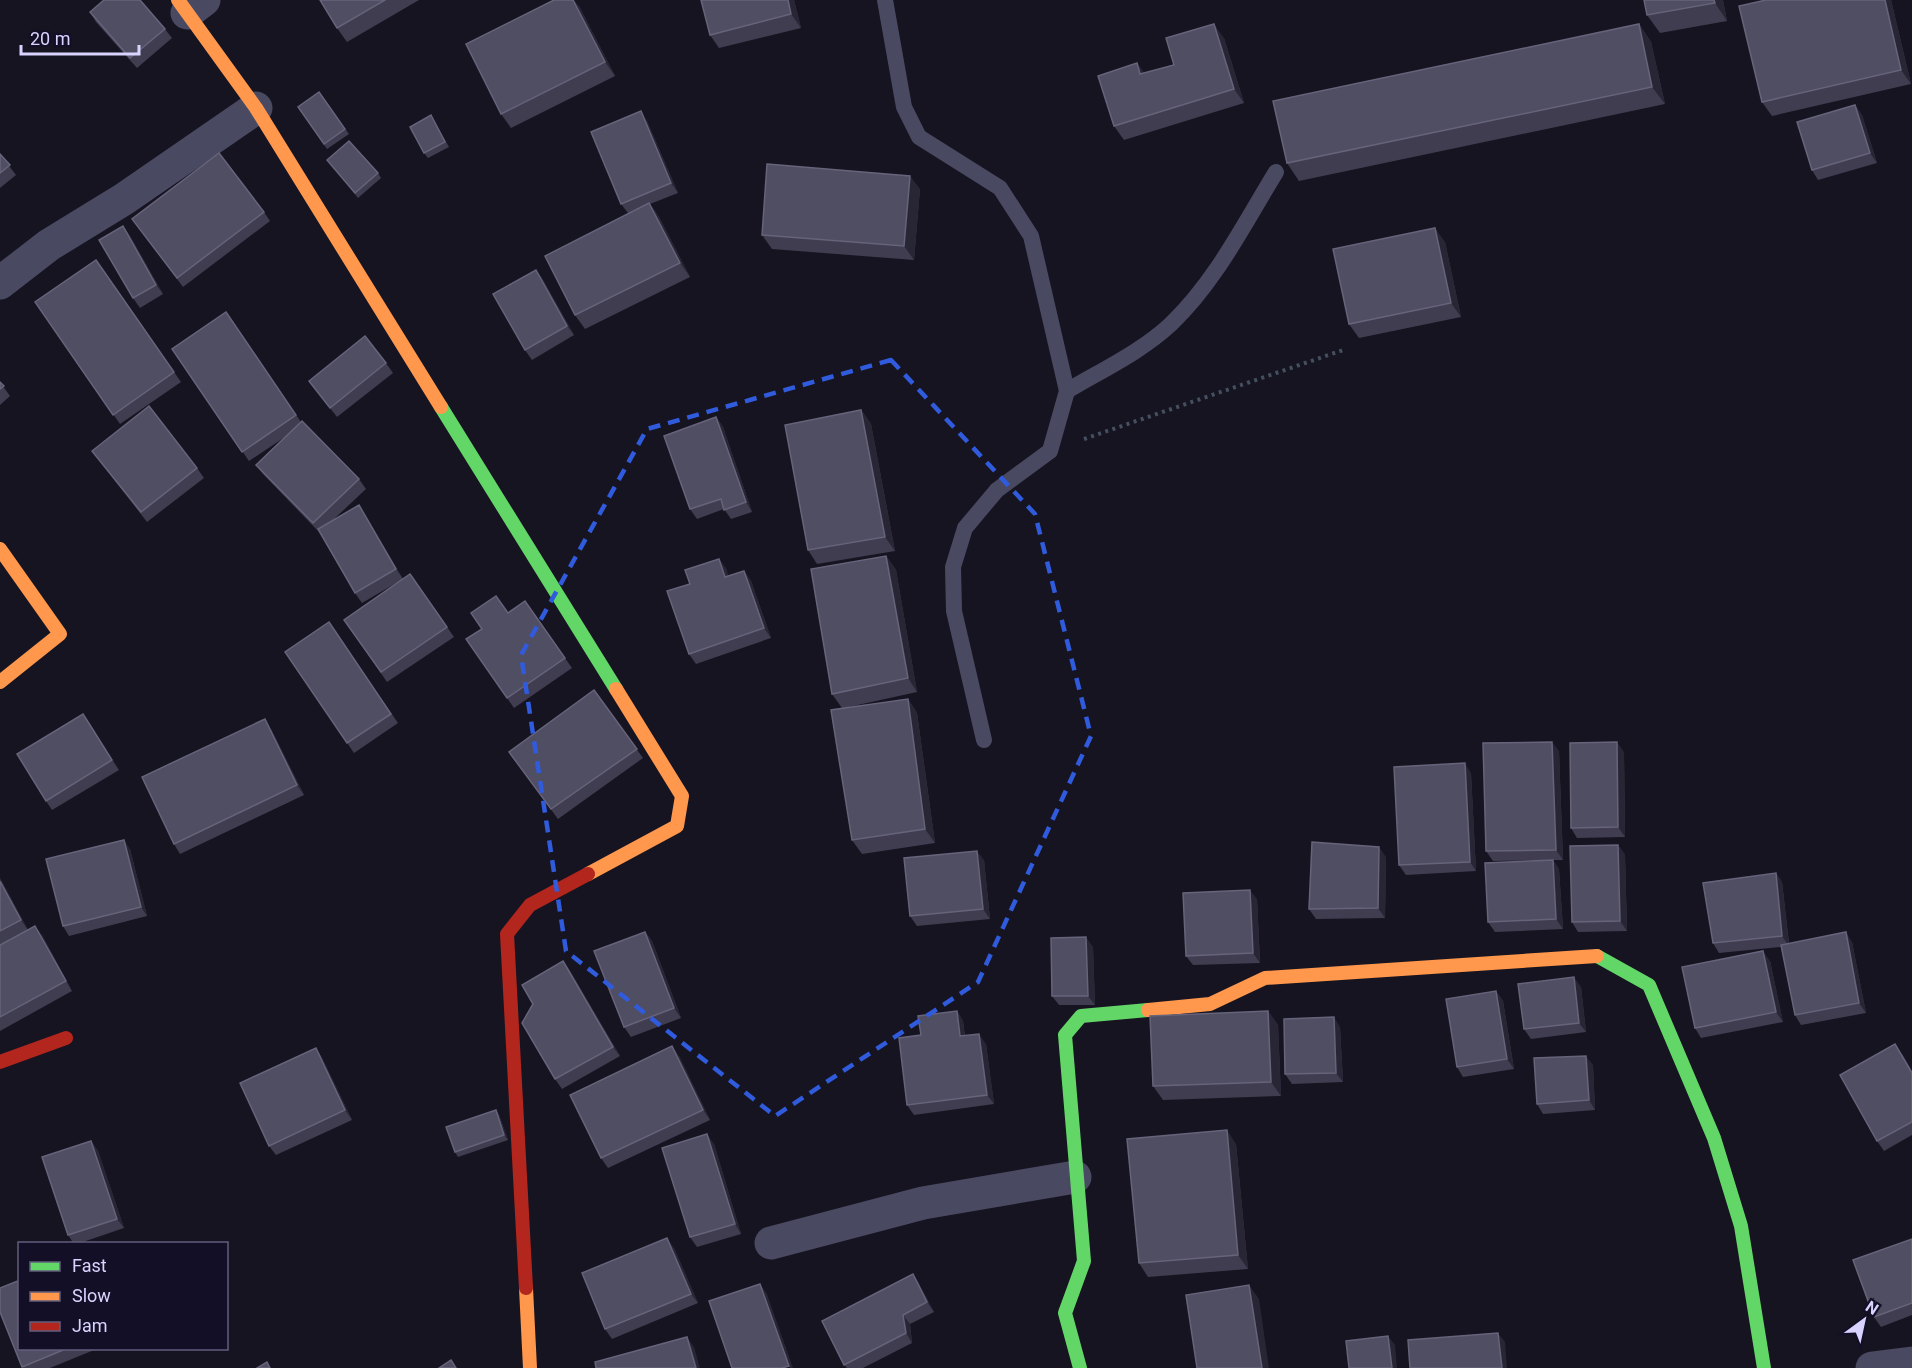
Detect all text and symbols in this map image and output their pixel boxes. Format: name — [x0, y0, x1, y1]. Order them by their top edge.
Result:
scale bar — [21, 18, 140, 56]
text: 20 m — [30, 28, 70, 49]
legend — [18, 1242, 228, 1350]
text: Fast — [72, 1255, 107, 1276]
text: Slow — [72, 1285, 111, 1306]
north arrow — [1834, 1290, 1894, 1350]
text: N — [1862, 1297, 1882, 1319]
text: Jam — [72, 1315, 108, 1336]

